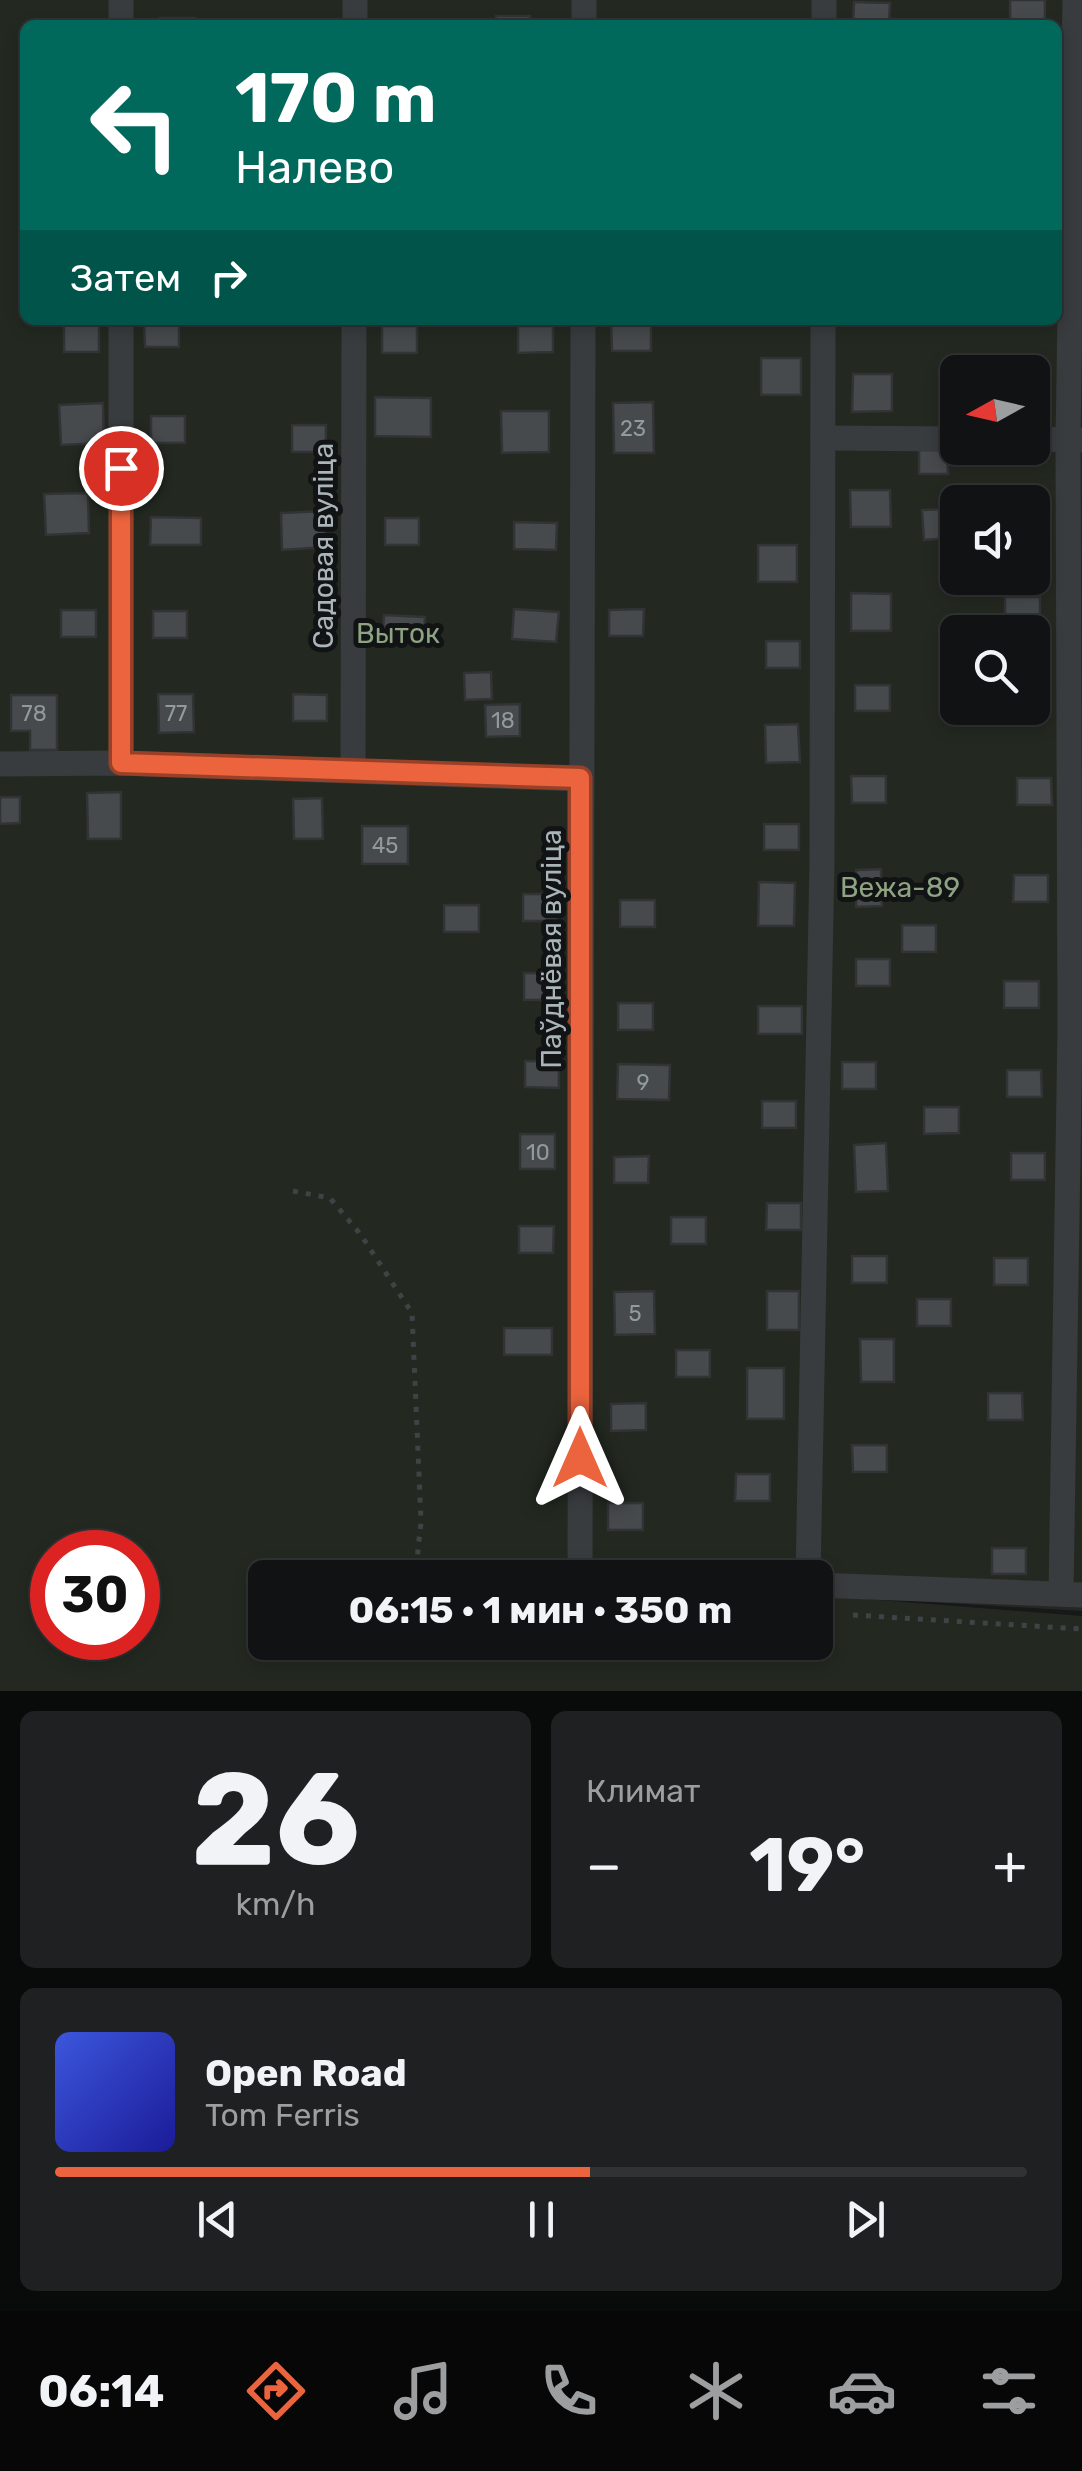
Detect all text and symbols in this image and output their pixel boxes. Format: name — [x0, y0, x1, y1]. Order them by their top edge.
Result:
text: 170 m — [235, 57, 437, 140]
icon: left — [70, 60, 200, 190]
text: Налево — [235, 141, 394, 194]
icon: right — [201, 250, 256, 305]
text: Затем — [70, 255, 181, 301]
north arrow — [940, 355, 1050, 465]
map controls — [940, 355, 1050, 725]
house number: 23 — [620, 415, 646, 442]
pin — [79, 426, 164, 511]
icon: arrive — [94, 441, 149, 496]
street label: Садовая вуліца — [307, 443, 340, 649]
button: sound — [940, 485, 1050, 595]
button: search — [940, 615, 1050, 725]
park label: Выток — [356, 617, 440, 650]
house number: 78 — [21, 700, 47, 727]
house number: 77 — [165, 700, 187, 727]
house number: 18 — [491, 707, 515, 734]
street label: Паўднёвая вуліца — [535, 829, 568, 1069]
house number: 45 — [372, 832, 398, 859]
park label: Вежа-89 — [840, 871, 960, 904]
house number: 9 — [636, 1069, 650, 1096]
house number: 10 — [526, 1139, 550, 1166]
house number: 5 — [628, 1300, 642, 1327]
position arrow — [528, 1406, 632, 1510]
speed limit sign: 30 — [30, 1530, 160, 1660]
text: 06:15 · 1 мин · 350 m — [349, 1587, 732, 1633]
text: 26 — [191, 1742, 360, 1897]
text: Климат — [586, 1772, 700, 1810]
text: 19° — [749, 1821, 865, 1910]
text: − — [586, 1833, 622, 1898]
text: + — [993, 1833, 1027, 1898]
text: km/h — [236, 1885, 315, 1923]
text: Open Road — [205, 2050, 407, 2096]
text: Tom Ferris — [205, 2096, 360, 2134]
icon: previous — [190, 2192, 245, 2247]
icon: pause — [514, 2192, 569, 2247]
icon: next — [838, 2192, 893, 2247]
icon: directions — [241, 2356, 311, 2426]
icon: music — [388, 2356, 458, 2426]
icon: phone — [534, 2356, 604, 2426]
icon: climate — [681, 2356, 751, 2426]
icon: car — [827, 2356, 897, 2426]
icon: filters — [974, 2356, 1044, 2426]
text: 06:14 — [38, 2365, 164, 2418]

